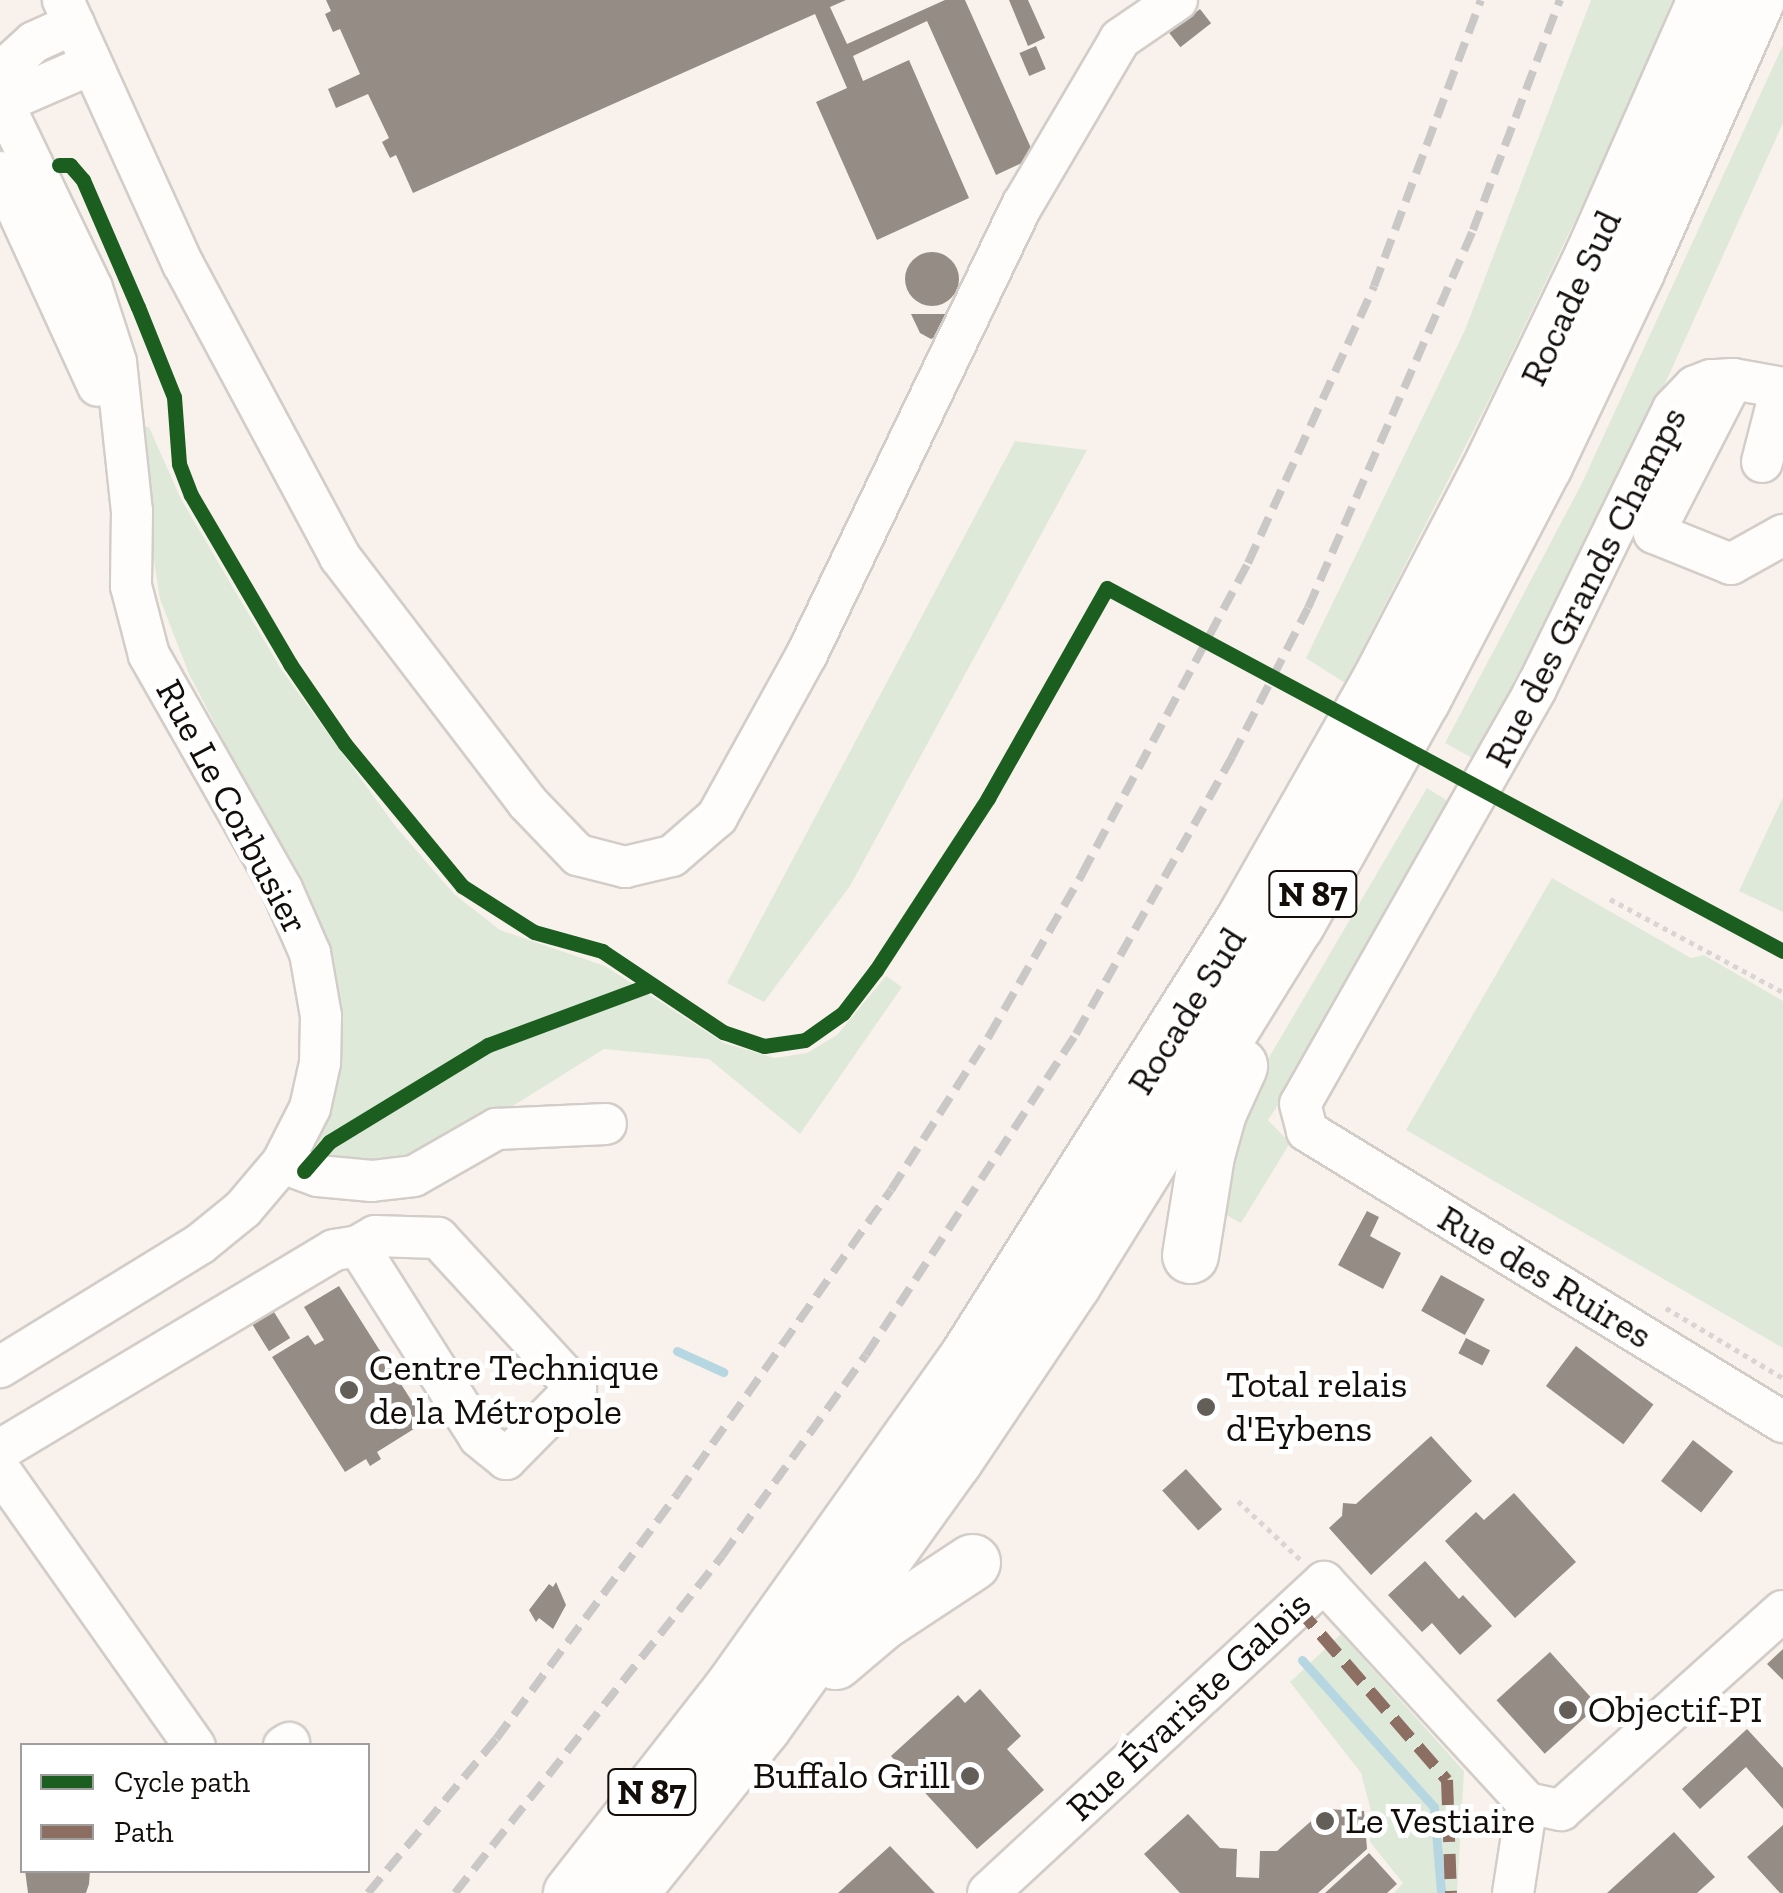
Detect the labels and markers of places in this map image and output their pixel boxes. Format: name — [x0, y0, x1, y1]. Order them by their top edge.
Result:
place label: Centre Technique de la Métropole — [369, 1345, 659, 1435]
place label: Total relais d'Eybens — [1226, 1362, 1407, 1452]
marker: Centre Technique de la Métropole — [338, 1379, 360, 1401]
marker: Total relais d'Eybens — [1195, 1396, 1217, 1418]
place label: Objectif-PI — [1588, 1687, 1763, 1733]
marker: Objectif-PI — [1557, 1699, 1579, 1721]
place label: Buffalo Grill — [753, 1753, 950, 1799]
marker: Buffalo Grill — [959, 1765, 981, 1787]
place label: Le Vestiaire — [1345, 1798, 1536, 1844]
marker: Le Vestiaire — [1314, 1810, 1336, 1832]

